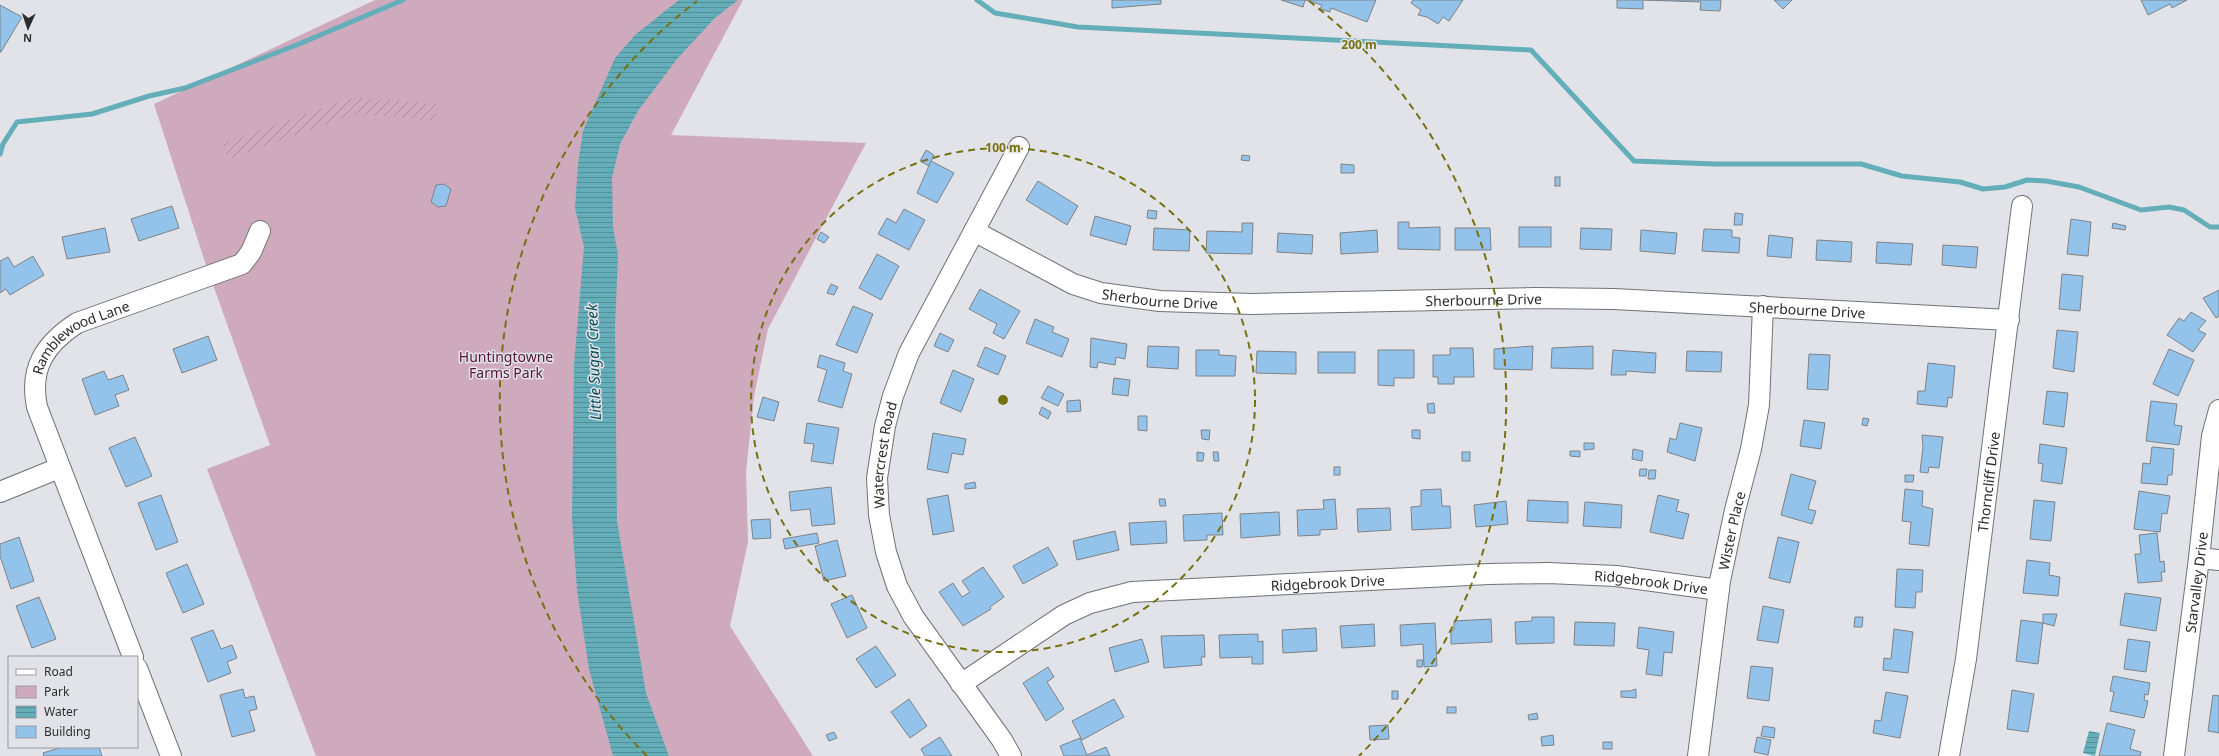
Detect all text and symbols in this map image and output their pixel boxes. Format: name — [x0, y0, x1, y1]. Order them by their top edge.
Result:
north arrow — [8, 8, 48, 48]
text: N — [23, 31, 32, 46]
text: 200 m — [1341, 36, 1377, 53]
text: 100 m — [985, 139, 1021, 156]
street label: Sherbourne Drive — [1101, 284, 1218, 312]
street label: Sherbourne Drive — [1425, 288, 1542, 310]
street label: Ramblewood Lane — [27, 296, 132, 376]
street label: Sherbourne Drive — [1749, 297, 1866, 322]
water label: Little Sugar Creek — [581, 303, 605, 421]
park label: Huntingtowne Farms Park — [459, 347, 553, 382]
centre of rings — [996, 393, 1010, 407]
street label: Watercrest Road — [867, 399, 901, 509]
street label: Thorncliff Drive — [1972, 430, 2004, 533]
street label: Wister Place — [1713, 489, 1749, 572]
street label: Starvalley Drive — [2180, 531, 2211, 634]
street label: Ridgebrook Drive — [1594, 566, 1709, 598]
street label: Ridgebrook Drive — [1270, 570, 1385, 595]
legend — [8, 656, 138, 748]
text: Road — [44, 663, 73, 680]
text: Park — [44, 683, 70, 700]
text: Water — [44, 703, 78, 720]
text: Building — [44, 723, 91, 740]

